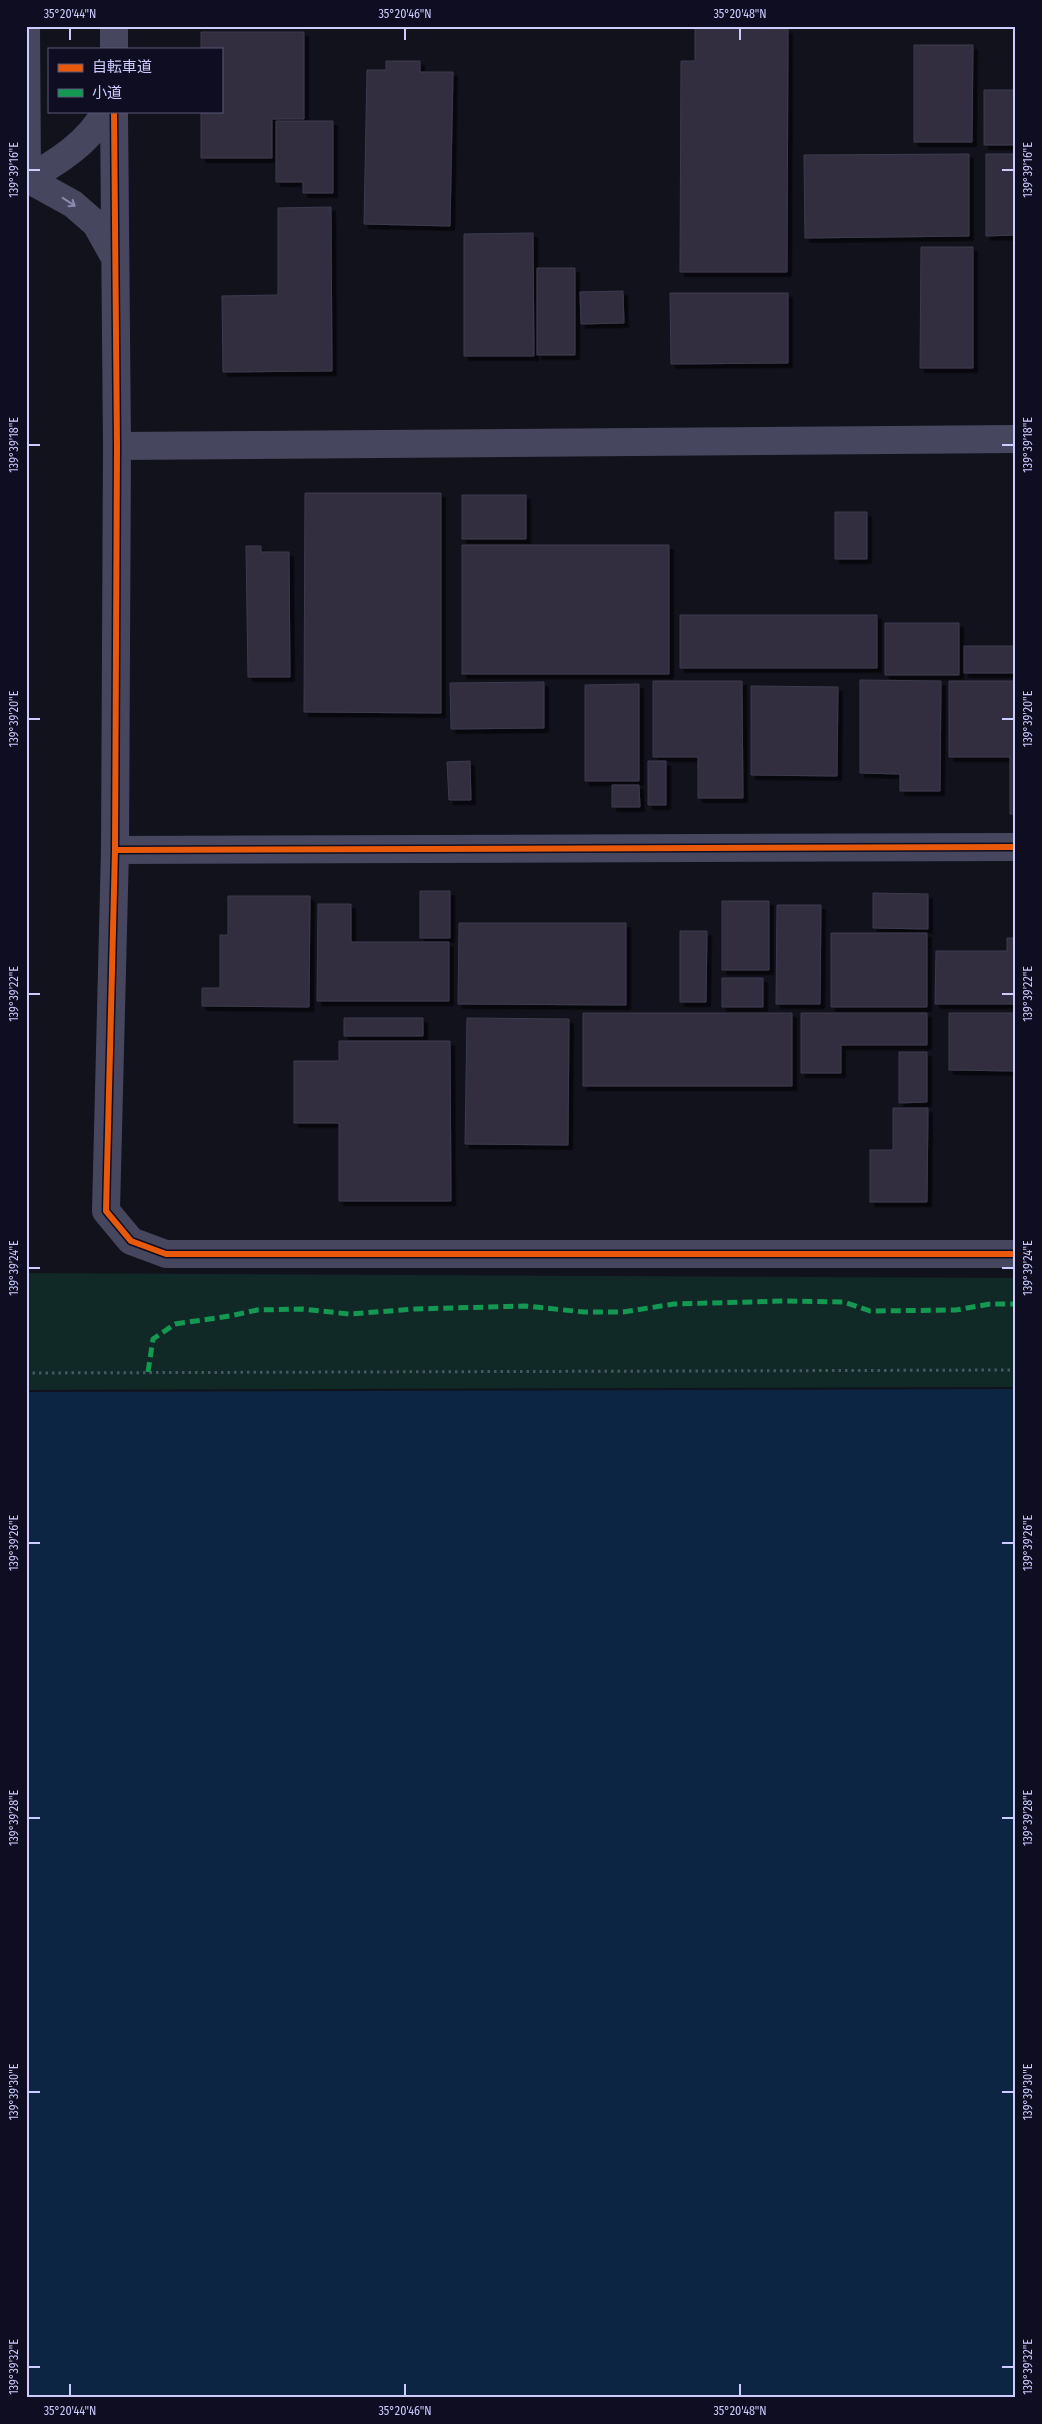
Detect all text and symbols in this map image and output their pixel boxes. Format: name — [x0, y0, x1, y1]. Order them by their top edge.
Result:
text: 35°20'44"N — [44, 7, 96, 21]
text: 35°20'46"N — [378, 7, 432, 21]
text: 35°20'48"N — [713, 7, 767, 21]
legend — [48, 48, 222, 112]
text: 自転車道 — [92, 58, 152, 76]
text: 小道 — [92, 84, 122, 102]
text: 139°39'16"E — [7, 142, 21, 198]
text: 139°39'16"E — [1021, 142, 1035, 198]
one-way arrow — [62, 198, 76, 208]
text: 139°39'18"E — [7, 417, 21, 473]
text: 139°39'18"E — [1021, 417, 1035, 473]
text: 139°39'20"E — [7, 690, 21, 747]
text: 139°39'20"E — [1021, 690, 1035, 747]
text: 139°39'22"E — [7, 966, 21, 1022]
text: 139°39'22"E — [1021, 966, 1035, 1022]
text: 139°39'24"E — [7, 1240, 21, 1296]
text: 139°39'24"E — [1021, 1240, 1035, 1296]
text: 139°39'26"E — [7, 1515, 21, 1571]
text: 139°39'26"E — [1021, 1515, 1035, 1571]
text: 139°39'28"E — [7, 1790, 21, 1846]
text: 139°39'28"E — [1021, 1790, 1035, 1846]
text: 139°39'30"E — [7, 2063, 21, 2120]
text: 139°39'30"E — [1021, 2063, 1035, 2120]
text: 139°39'32"E — [7, 2339, 21, 2395]
text: 139°39'32"E — [1021, 2339, 1035, 2395]
text: 35°20'44"N — [44, 2404, 96, 2418]
text: 35°20'46"N — [378, 2404, 432, 2418]
text: 35°20'48"N — [713, 2404, 767, 2418]

